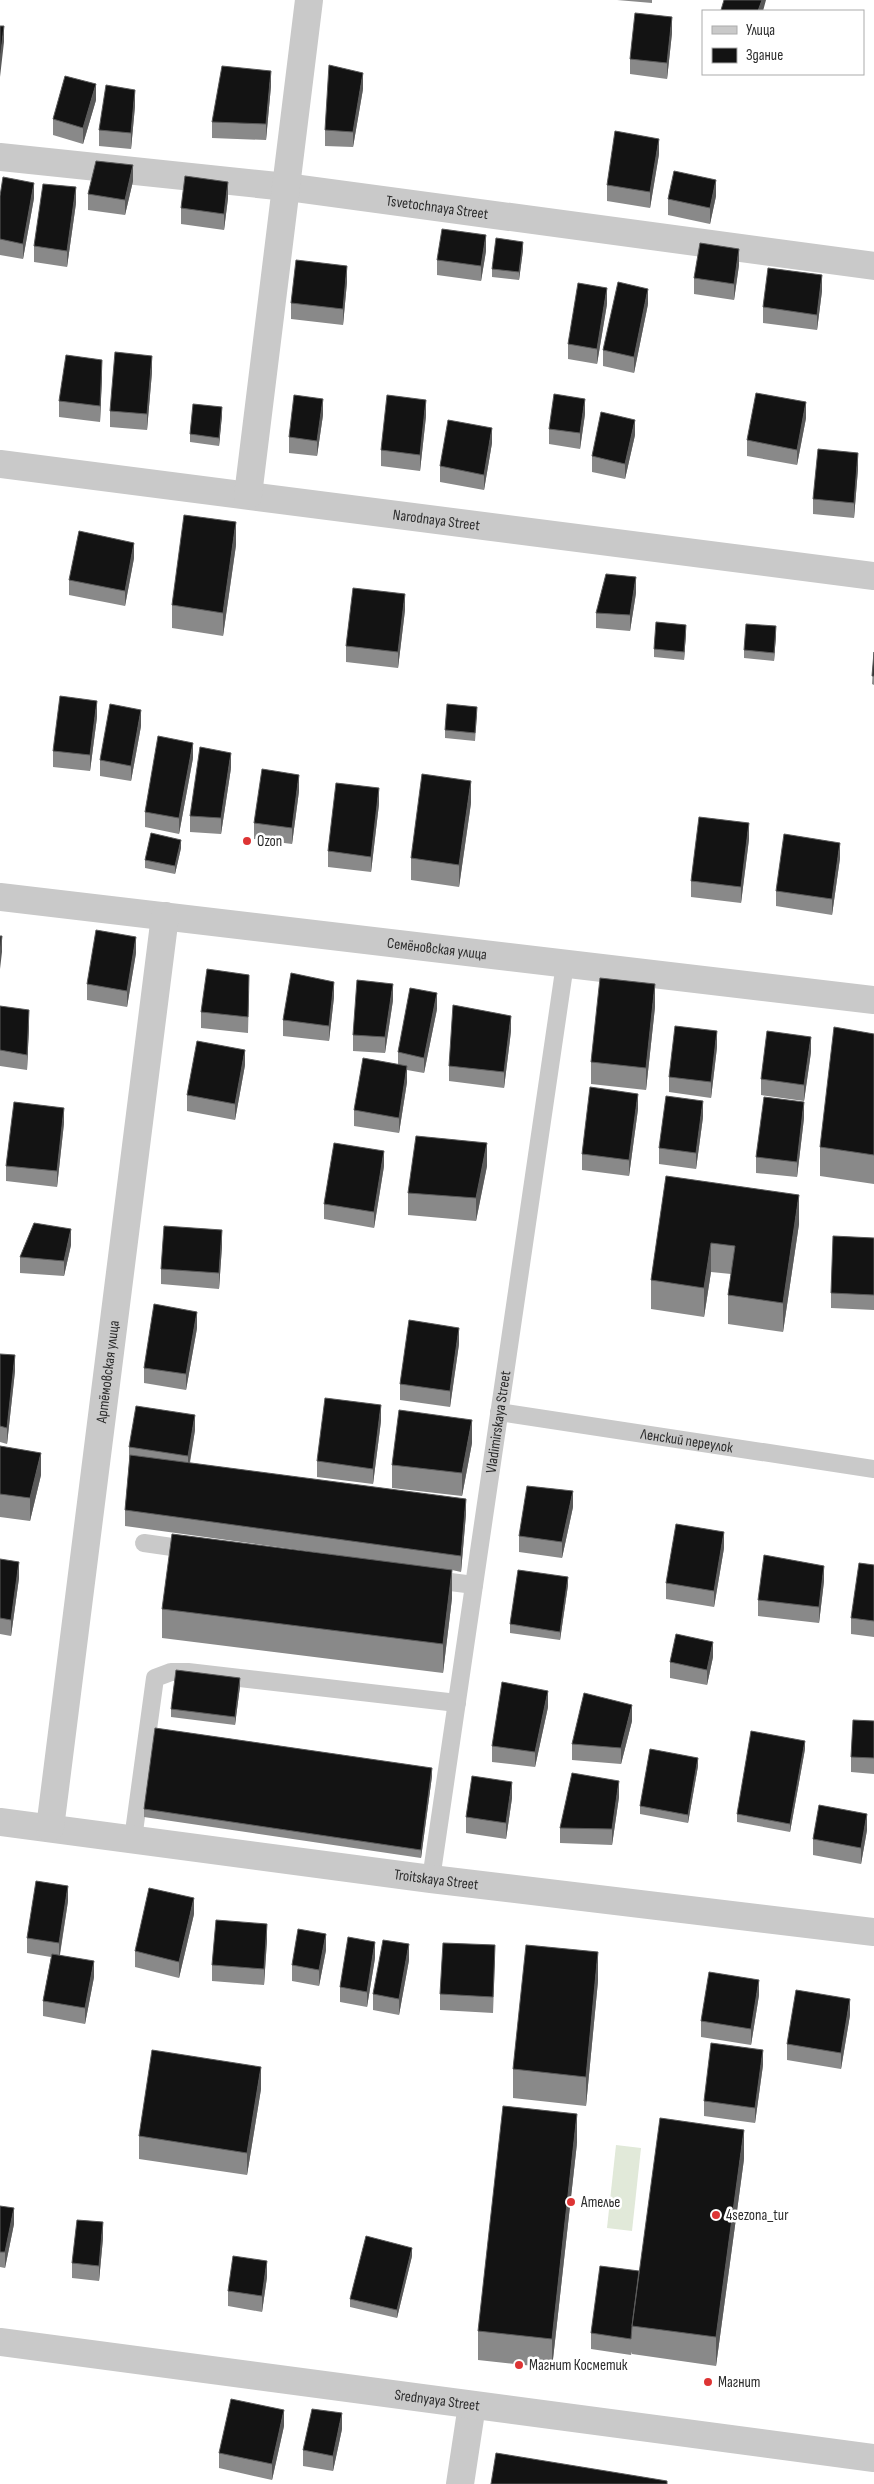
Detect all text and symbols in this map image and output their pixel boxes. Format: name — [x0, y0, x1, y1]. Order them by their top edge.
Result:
legend — [702, 10, 864, 75]
text: Улица — [746, 21, 775, 40]
text: Здание — [746, 46, 783, 65]
street label: Tsvetochnaya Street — [385, 191, 490, 224]
street label: Narodnaya Street — [392, 505, 481, 535]
place label: Ozon — [257, 832, 282, 851]
marker: Ozon — [241, 835, 253, 847]
street label: Семёновская улица — [386, 933, 488, 964]
street label: Артёмовская улица — [92, 1319, 123, 1425]
street label: Vladimirskaya Street — [481, 1369, 515, 1474]
street label: Ленский переулок — [638, 1424, 735, 1457]
street label: Troitskaya Street — [393, 1865, 480, 1894]
place label: Ателье — [580, 2193, 620, 2212]
marker: Ателье — [565, 2196, 577, 2208]
place label: 4sezona_tur — [726, 2206, 789, 2225]
marker: 4sezona_tur — [710, 2209, 722, 2221]
place label: Магнит Косметик — [529, 2356, 628, 2375]
marker: Магнит Косметик — [513, 2359, 525, 2371]
place label: Магнит — [718, 2373, 760, 2392]
marker: Магнит — [702, 2376, 714, 2388]
street label: Srednyaya Street — [393, 2385, 481, 2415]

